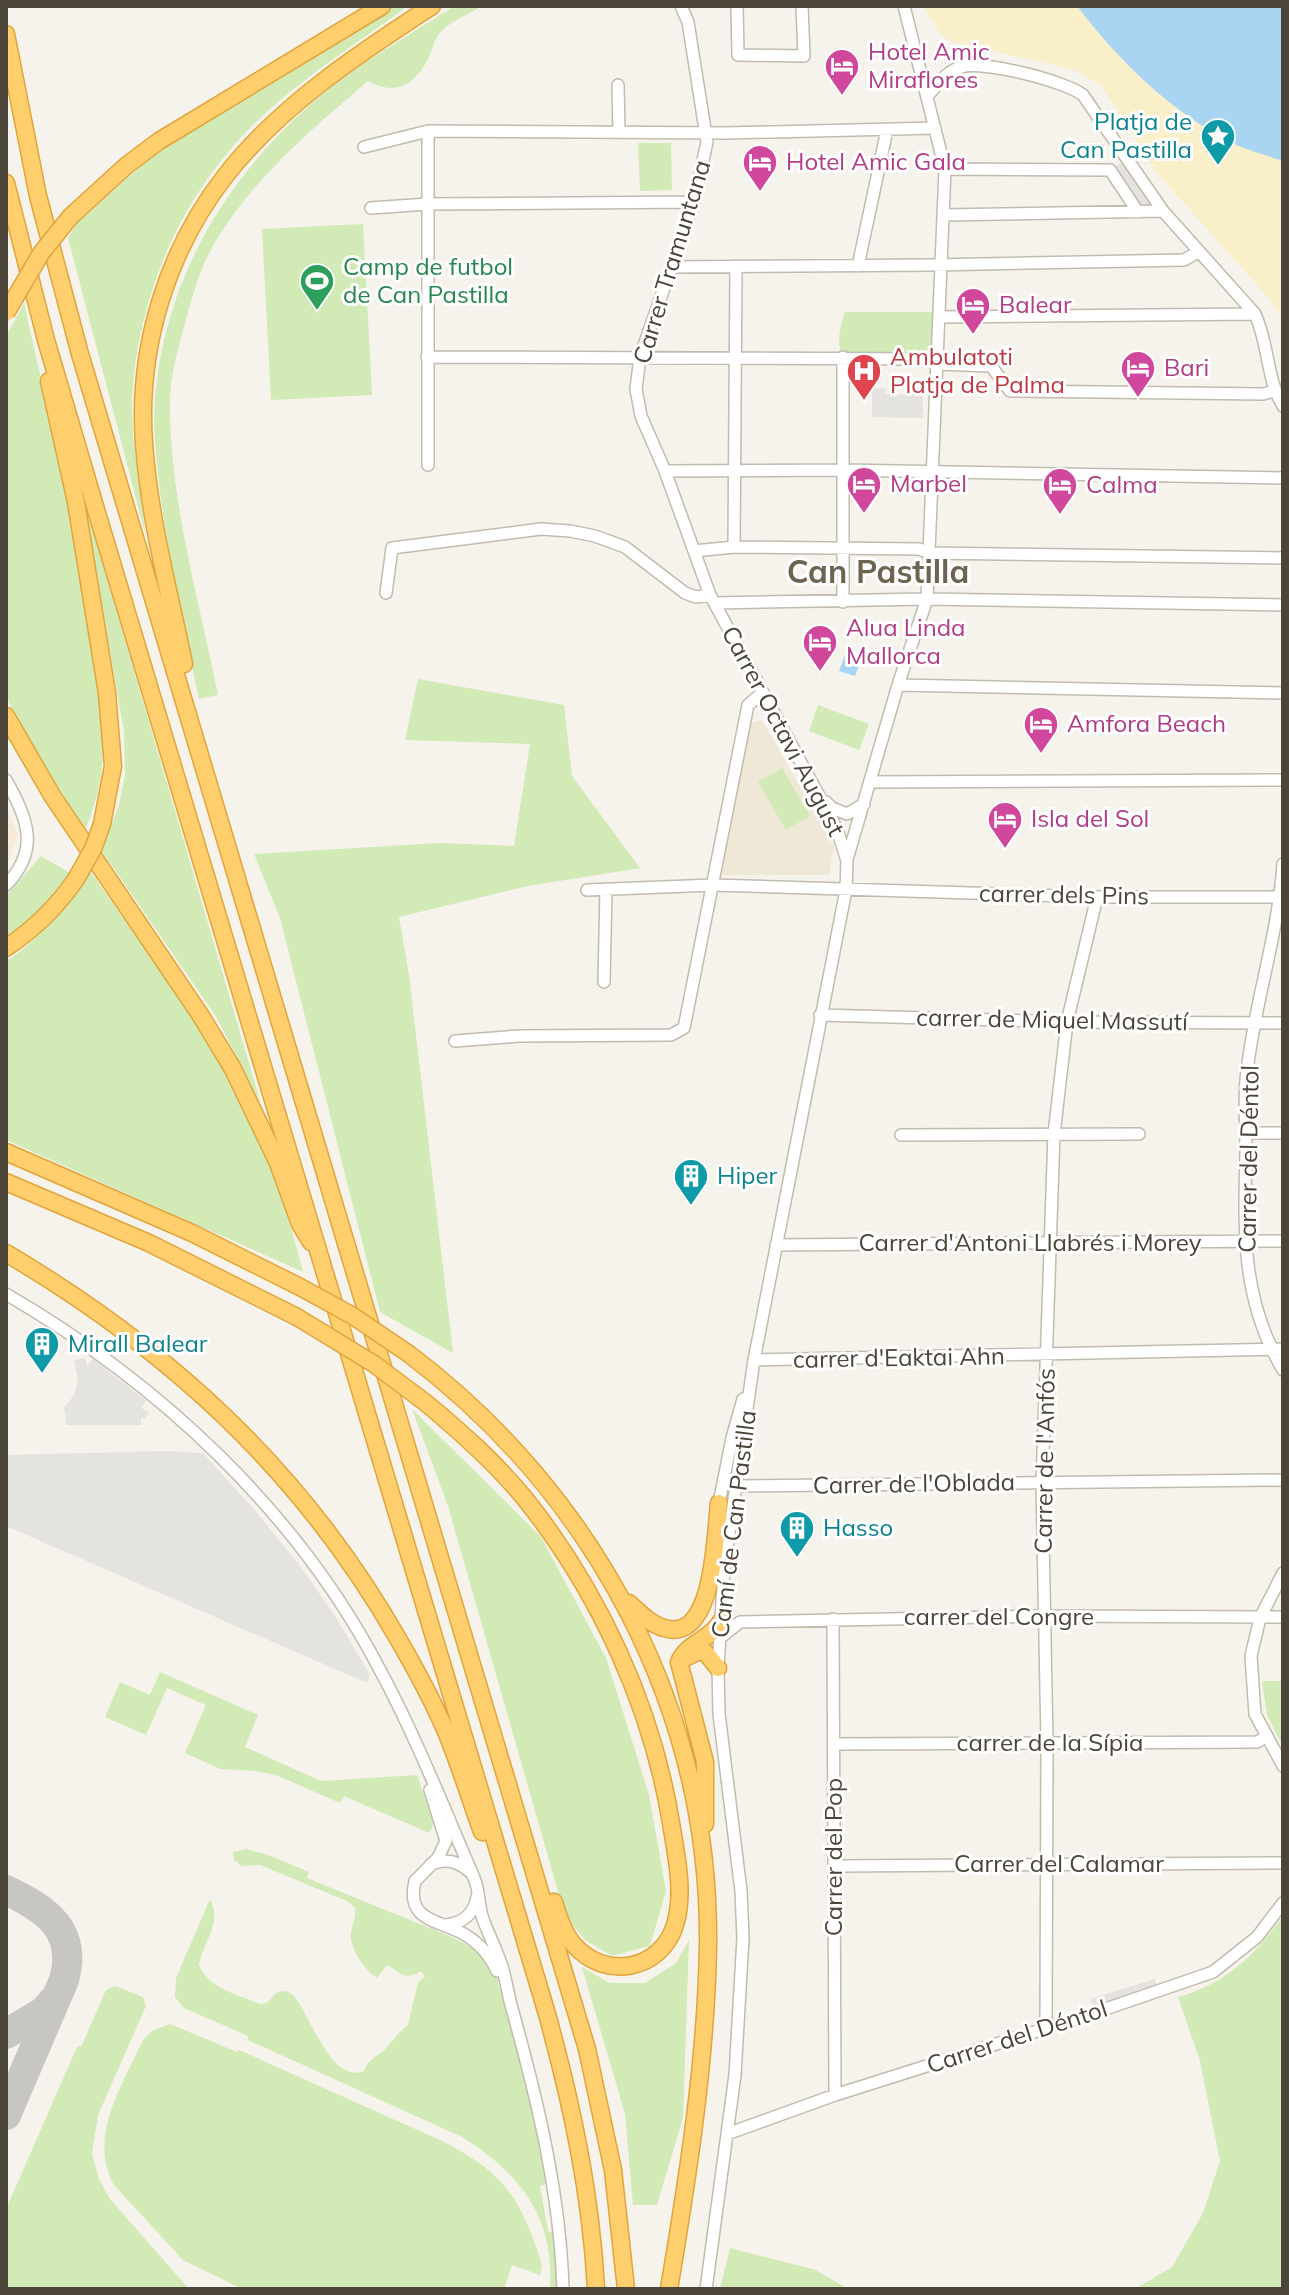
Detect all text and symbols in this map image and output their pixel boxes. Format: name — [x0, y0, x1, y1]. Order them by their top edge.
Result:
place label: Hotel Amic Miraflores — [868, 36, 990, 94]
hotel icon: Hotel Amic Miraflores — [823, 47, 861, 97]
place label: Platja de Can Pastilla — [1060, 106, 1192, 164]
place icon: Platja de Can Pastilla — [1199, 117, 1237, 167]
hotel icon: Hotel Amic Gala — [741, 143, 779, 193]
place label: Hotel Amic Gala — [786, 146, 966, 176]
street label: Carrer Tramuntana — [626, 156, 716, 367]
place label: Camp de futbol de Can Pastilla — [343, 251, 513, 309]
sports icon: Camp de futbol de Can Pastilla — [298, 262, 336, 312]
hotel icon: Balear — [954, 286, 992, 336]
place label: Balear — [999, 289, 1072, 319]
place label: Ambulatoti Platja de Palma — [890, 341, 1065, 399]
hotel icon: Bari — [1119, 349, 1157, 399]
hospital icon: Ambulatoti Platja de Palma — [845, 352, 883, 402]
place label: Bari — [1164, 352, 1209, 382]
hotel icon: Marbel — [845, 465, 883, 515]
hotel icon: Calma — [1041, 466, 1079, 516]
place label: Marbel — [890, 468, 967, 498]
place label: Calma — [1086, 469, 1158, 499]
district label: Can Pastilla — [787, 551, 969, 591]
place label: Alua Linda Mallorca — [846, 612, 966, 670]
street label: Carrer Octavi August — [716, 620, 852, 841]
hotel icon: Alua Linda Mallorca — [801, 623, 839, 673]
hotel icon: Amfora Beach — [1022, 705, 1060, 755]
place label: Amfora Beach — [1067, 708, 1226, 738]
hotel icon: Isla del Sol — [986, 800, 1024, 850]
place label: Isla del Sol — [1031, 803, 1149, 833]
street label: carrer dels Pins — [979, 878, 1149, 910]
street label: carrer de Miquel Massutí — [916, 1002, 1189, 1036]
street label: Carrer del Déntol — [1231, 1065, 1265, 1253]
building icon: Hiper — [672, 1157, 710, 1207]
place label: Hiper — [717, 1160, 778, 1190]
street label: Carrer d'Antoni Llabrés i Morey — [858, 1227, 1202, 1257]
building icon: Mirall Balear — [23, 1325, 61, 1375]
place label: Mirall Balear — [68, 1328, 208, 1358]
street label: carrer d'Eaktai Ahn — [793, 1340, 1005, 1374]
street label: Carrer de l'Anfós — [1027, 1368, 1061, 1554]
street label: Camí de Can Pastilla — [704, 1408, 762, 1639]
street label: Carrer de l'Oblada — [813, 1466, 1015, 1500]
building icon: Hasso — [778, 1509, 816, 1559]
place label: Hasso — [823, 1512, 893, 1542]
street label: carrer del Congre — [904, 1601, 1094, 1631]
street label: carrer de la Sípia — [957, 1727, 1143, 1757]
street label: Carrer del Pop — [818, 1778, 848, 1936]
street label: Carrer del Calamar — [954, 1848, 1164, 1878]
street label: Carrer del Déntol — [923, 1993, 1111, 2079]

